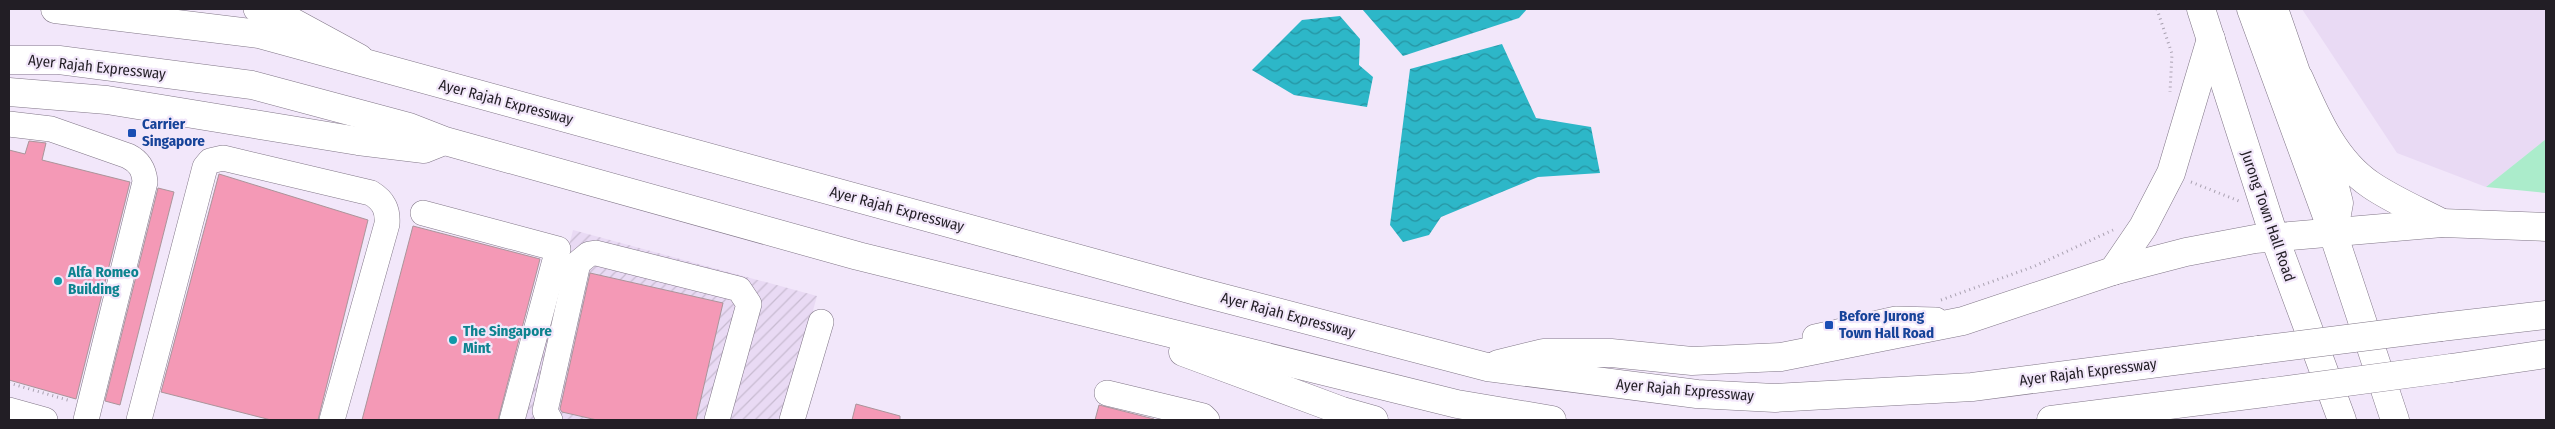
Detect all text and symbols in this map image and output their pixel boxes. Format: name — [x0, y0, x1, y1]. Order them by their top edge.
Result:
street label: Ayer Rajah Expressway — [27, 51, 167, 83]
street label: Ayer Rajah Expressway — [437, 75, 575, 129]
place label: Carrier Singapore — [142, 115, 205, 150]
marker: Carrier Singapore — [126, 127, 138, 139]
street label: Jurong Town Hall Road — [2237, 148, 2299, 284]
street label: Ayer Rajah Expressway — [828, 182, 966, 236]
place label: Alfa Romeo Building — [67, 263, 139, 298]
marker: Alfa Romeo Building — [52, 275, 64, 287]
street label: Ayer Rajah Expressway — [1219, 288, 1357, 342]
place label: Before Jurong Town Hall Road — [1839, 307, 1934, 342]
marker: Before Jurong Town Hall Road — [1823, 319, 1835, 331]
place label: The Singapore Mint — [463, 322, 552, 357]
marker: The Singapore Mint — [447, 334, 459, 346]
street label: Ayer Rajah Expressway — [2018, 355, 2158, 389]
street label: Ayer Rajah Expressway — [1615, 375, 1755, 405]

